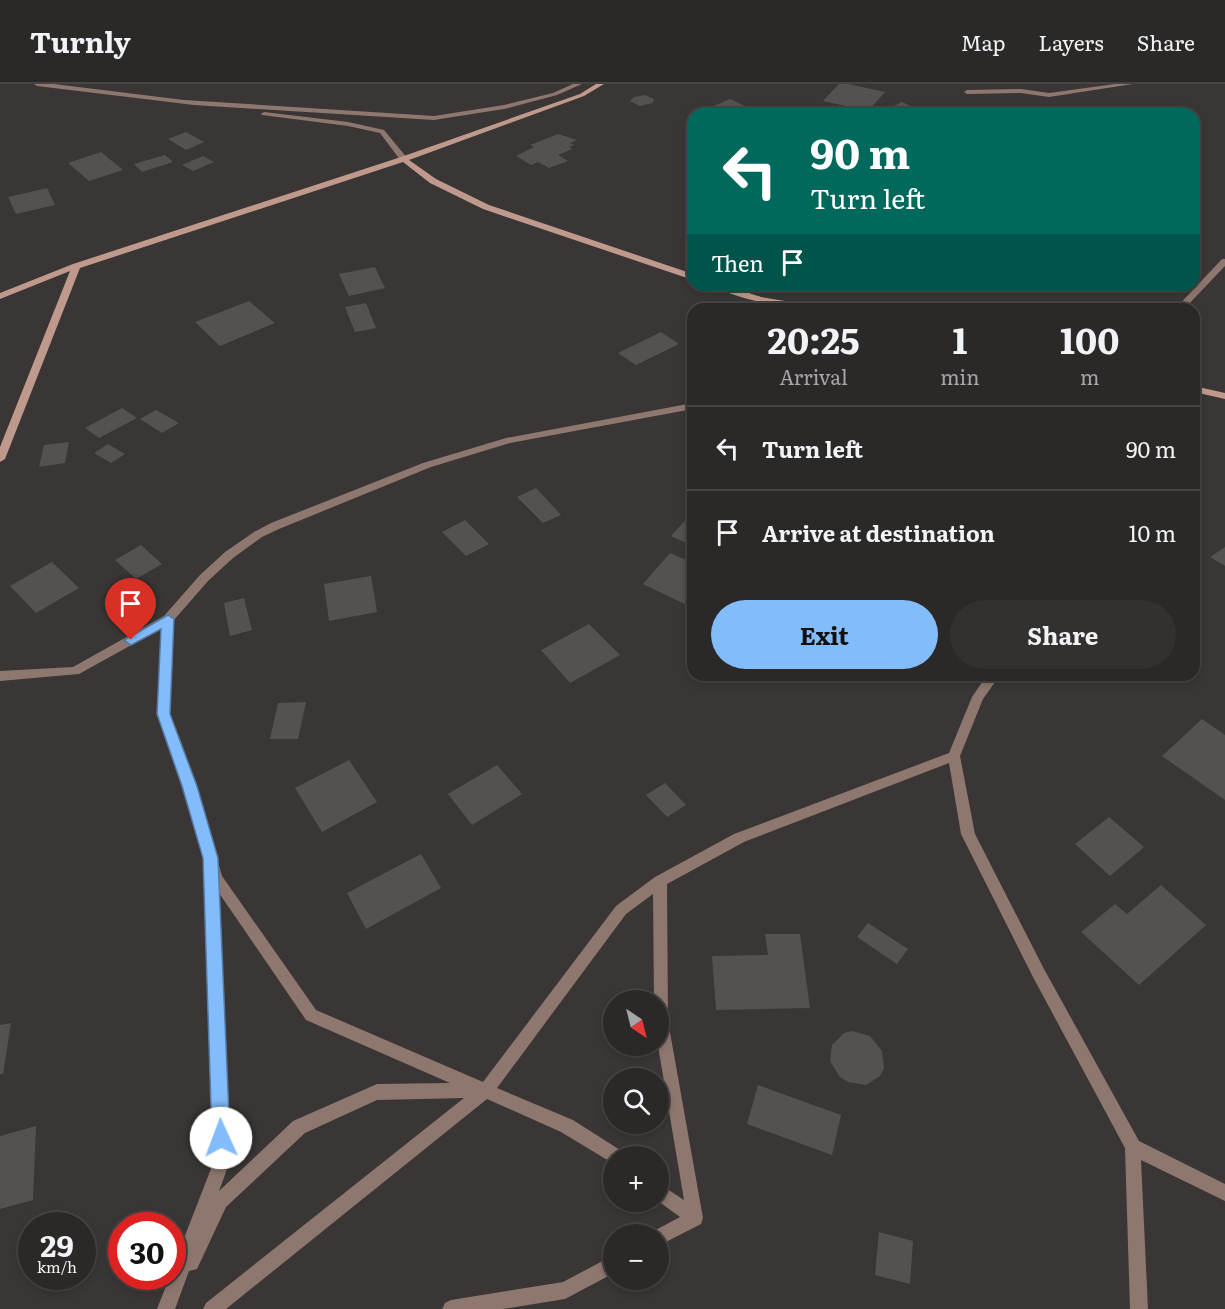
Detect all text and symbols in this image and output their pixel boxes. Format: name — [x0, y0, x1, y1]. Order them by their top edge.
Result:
text: Turnly — [30, 20, 131, 62]
text: Map — [961, 26, 1006, 57]
text: Layers — [1039, 26, 1104, 57]
text: Share — [1137, 26, 1195, 57]
text: 90 m — [810, 120, 910, 182]
icon: left — [711, 132, 789, 210]
text: Turn left — [810, 177, 925, 217]
text: Then — [711, 246, 764, 279]
icon: arrive — [776, 246, 809, 279]
text: 20:25 — [768, 312, 860, 365]
text: 1 — [952, 312, 967, 365]
text: 100 — [1060, 312, 1119, 365]
text: Arrival — [779, 361, 848, 391]
text: min — [940, 361, 980, 391]
text: m — [1080, 361, 1099, 391]
icon: left — [711, 432, 744, 465]
text: Turn left — [762, 432, 863, 465]
text: 90 m — [1126, 432, 1176, 465]
icon: arrive — [711, 516, 744, 549]
text: Arrive at destination — [762, 516, 995, 549]
text: 10 m — [1129, 516, 1176, 549]
pin — [105, 578, 156, 640]
icon: arrive — [114, 587, 147, 620]
button: Exit — [711, 600, 938, 669]
button: Share — [950, 600, 1176, 669]
north arrow — [603, 990, 669, 1056]
map controls — [603, 990, 669, 1290]
button: search — [603, 1068, 669, 1134]
position arrow — [189, 1106, 253, 1170]
button: + — [603, 1146, 669, 1212]
speed limit sign: 30 — [108, 1212, 186, 1290]
text: 29 — [40, 1222, 74, 1266]
button: − — [603, 1224, 669, 1290]
text: km/h — [37, 1255, 77, 1278]

